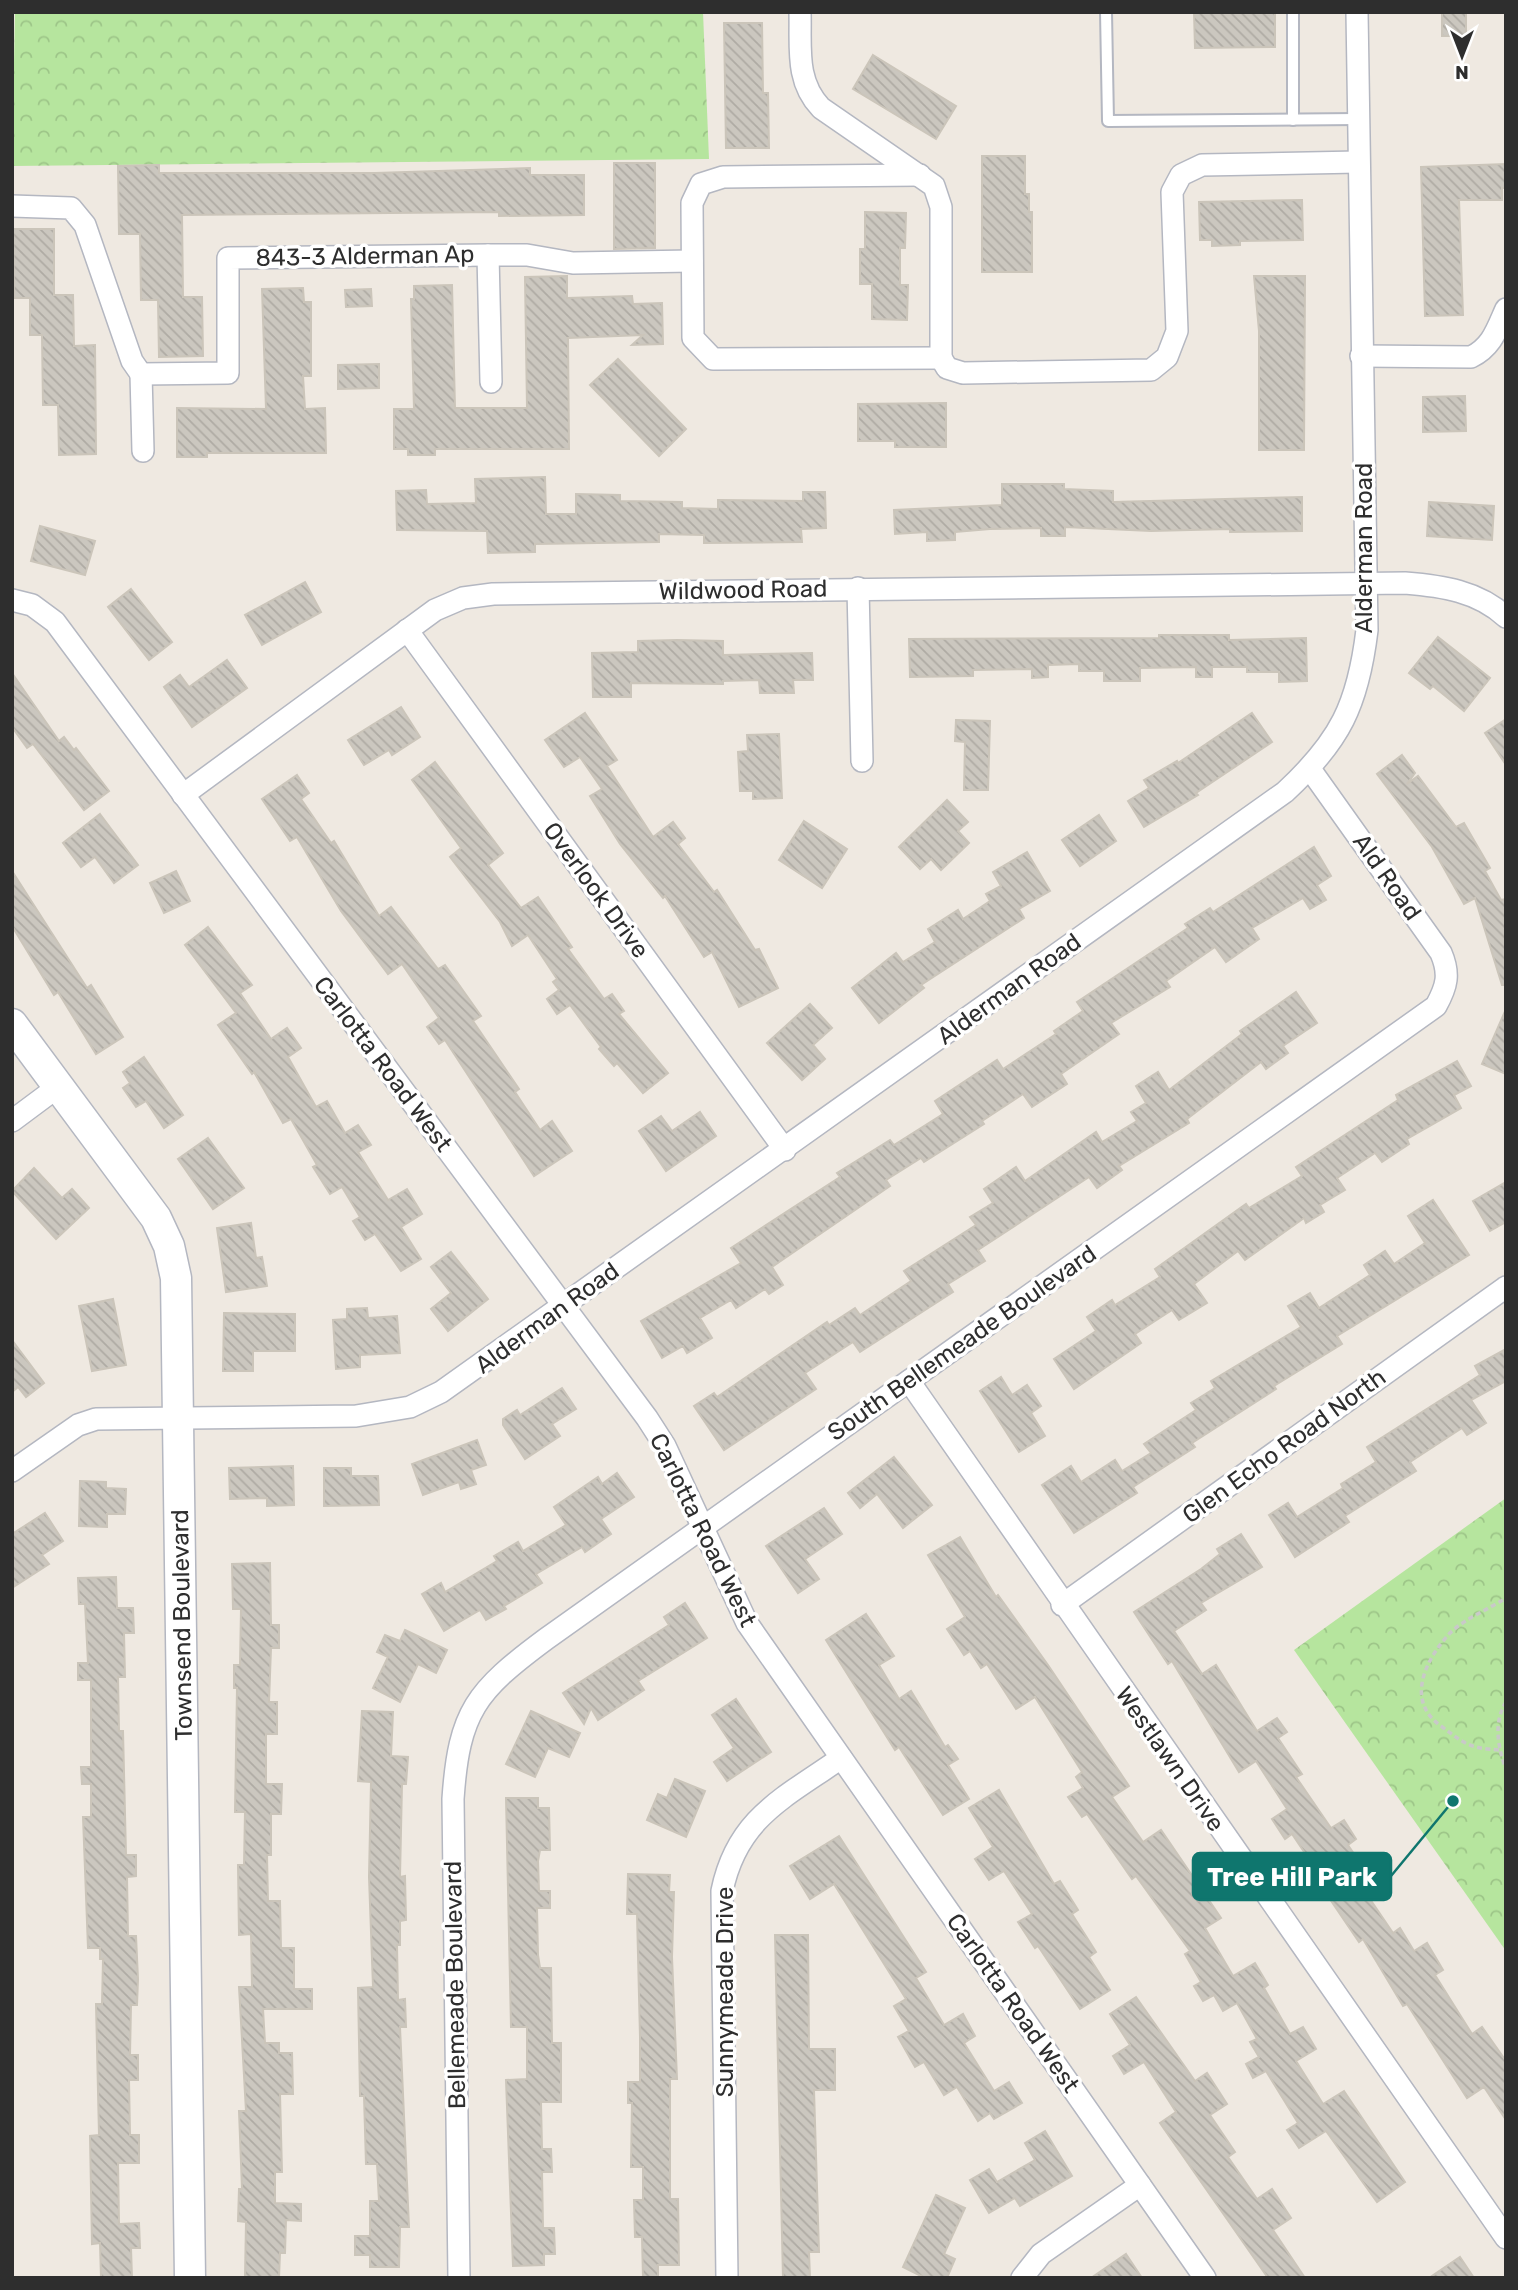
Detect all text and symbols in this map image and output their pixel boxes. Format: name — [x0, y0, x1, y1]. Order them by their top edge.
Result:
north arrow — [1427, 21, 1497, 91]
text: N — [1455, 61, 1469, 84]
street label: 843-3 Alderman Ap — [255, 240, 475, 272]
street label: Alderman Road — [1350, 463, 1378, 633]
street label: Wildwood Road — [658, 575, 828, 605]
street label: Overlook Drive — [537, 817, 655, 963]
street label: Ald Road — [1347, 828, 1427, 926]
street label: Alderman Road — [932, 928, 1086, 1050]
street label: Carlotta Road West — [308, 971, 458, 1157]
street label: South Bellemeade Boulevard — [822, 1239, 1102, 1447]
street label: Alderman Road — [470, 1257, 624, 1379]
street label: Glen Echo Road North — [1177, 1363, 1391, 1529]
street label: Carlotta Road West — [644, 1429, 762, 1631]
street label: Townsend Boulevard — [166, 1509, 198, 1741]
street label: Westlawn Drive — [1110, 1681, 1230, 1837]
callout: Tree Hill Park — [1193, 1853, 1391, 1900]
street label: Bellemeade Boulevard — [439, 1861, 471, 2109]
text: Tree Hill Park — [1207, 1862, 1378, 1893]
street label: Sunnymeade Drive — [711, 1887, 739, 2097]
street label: Carlotta Road West — [941, 1908, 1085, 2098]

